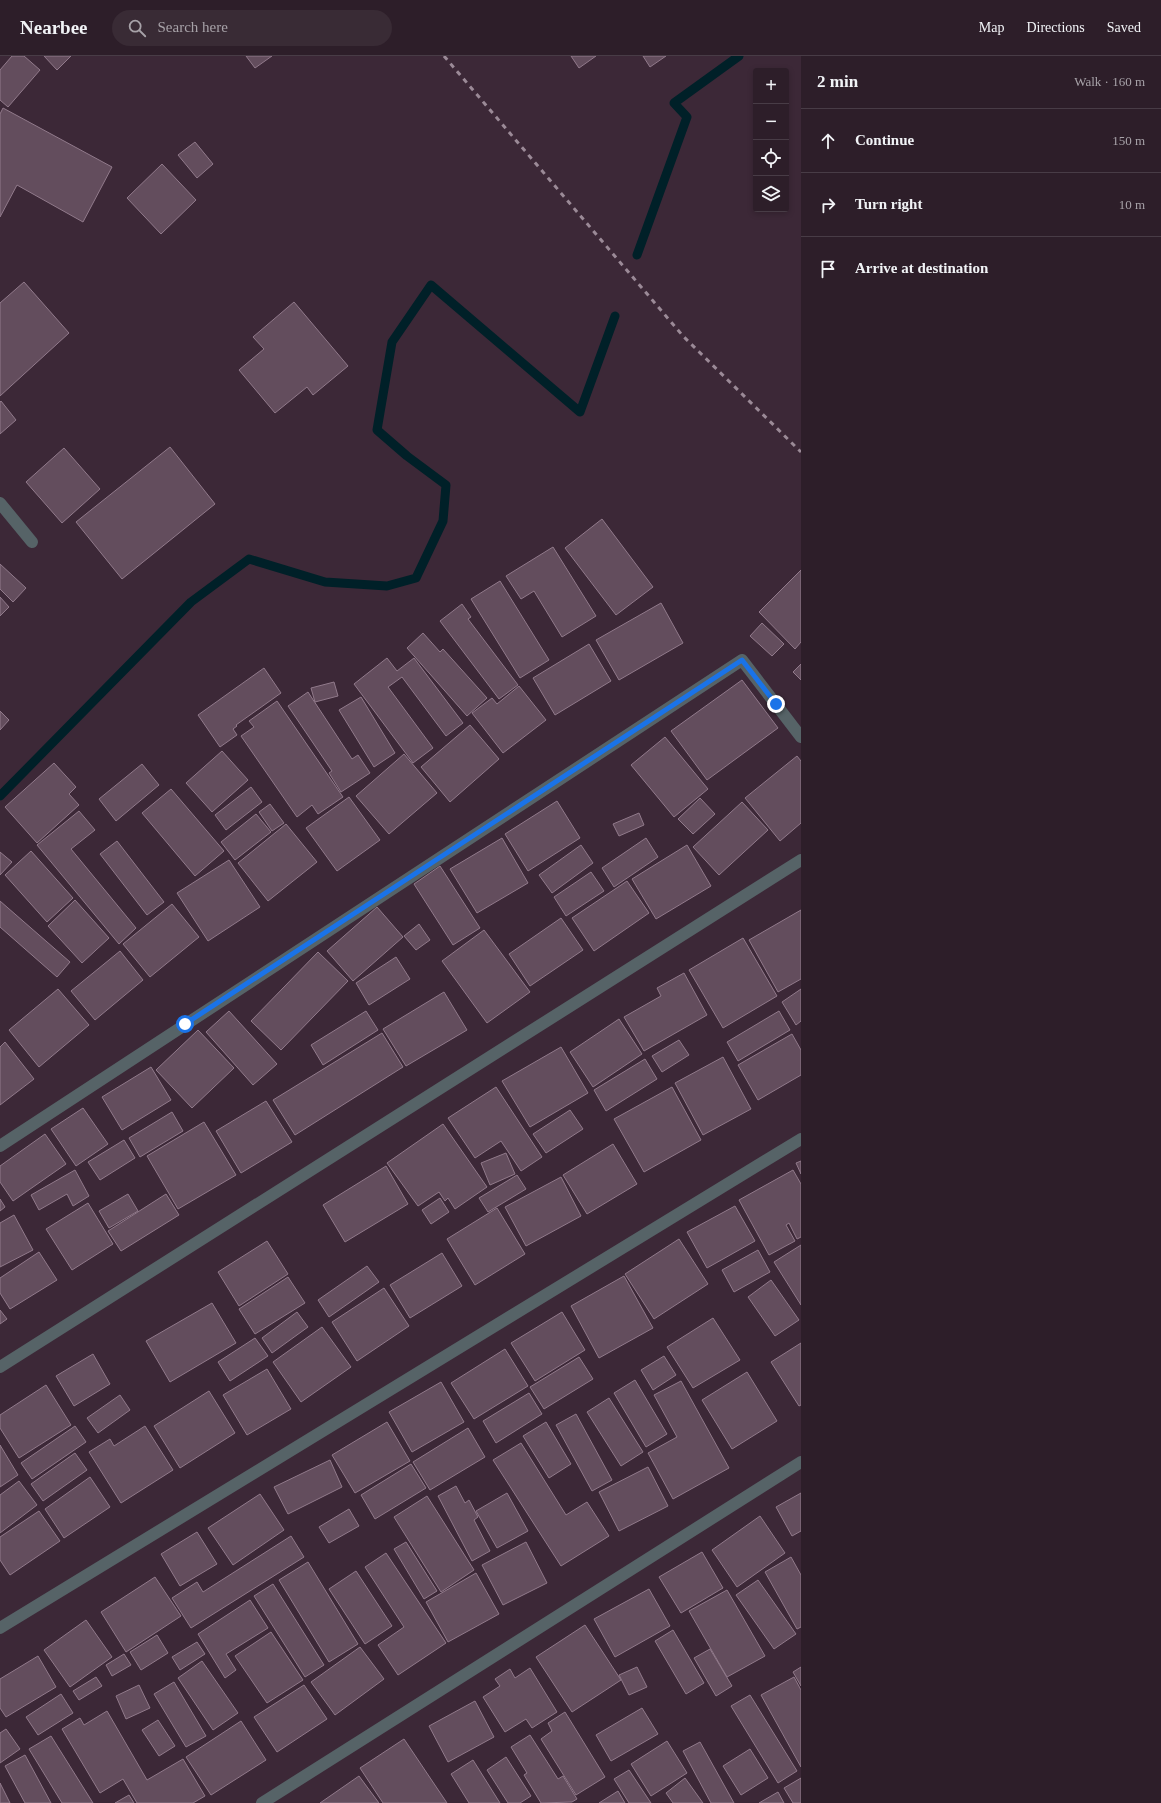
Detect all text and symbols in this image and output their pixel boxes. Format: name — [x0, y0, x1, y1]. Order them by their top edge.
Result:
search box — [112, 10, 392, 46]
text: Nearbee — [20, 17, 88, 38]
icon: search — [126, 17, 148, 39]
text: Search here — [158, 19, 228, 35]
text: Map — [979, 20, 1004, 35]
text: Directions — [1026, 20, 1085, 35]
text: Saved — [1107, 20, 1141, 35]
map controls — [753, 68, 789, 212]
button: + — [753, 68, 789, 104]
text: 2 min — [817, 72, 858, 91]
text: Walk · 160 m — [1074, 74, 1145, 89]
button: − — [753, 104, 789, 140]
icon: ahead — [817, 130, 839, 152]
text: Continue — [855, 132, 914, 148]
text: 150 m — [1112, 133, 1145, 148]
button: locate — [753, 140, 789, 176]
button: layers — [753, 176, 789, 212]
icon: right — [817, 194, 839, 216]
text: Turn right — [855, 196, 922, 212]
text: 10 m — [1119, 197, 1145, 212]
icon: arrive — [817, 258, 839, 280]
text: Arrive at destination — [855, 260, 988, 276]
route end — [767, 695, 785, 713]
route start — [176, 1015, 194, 1033]

